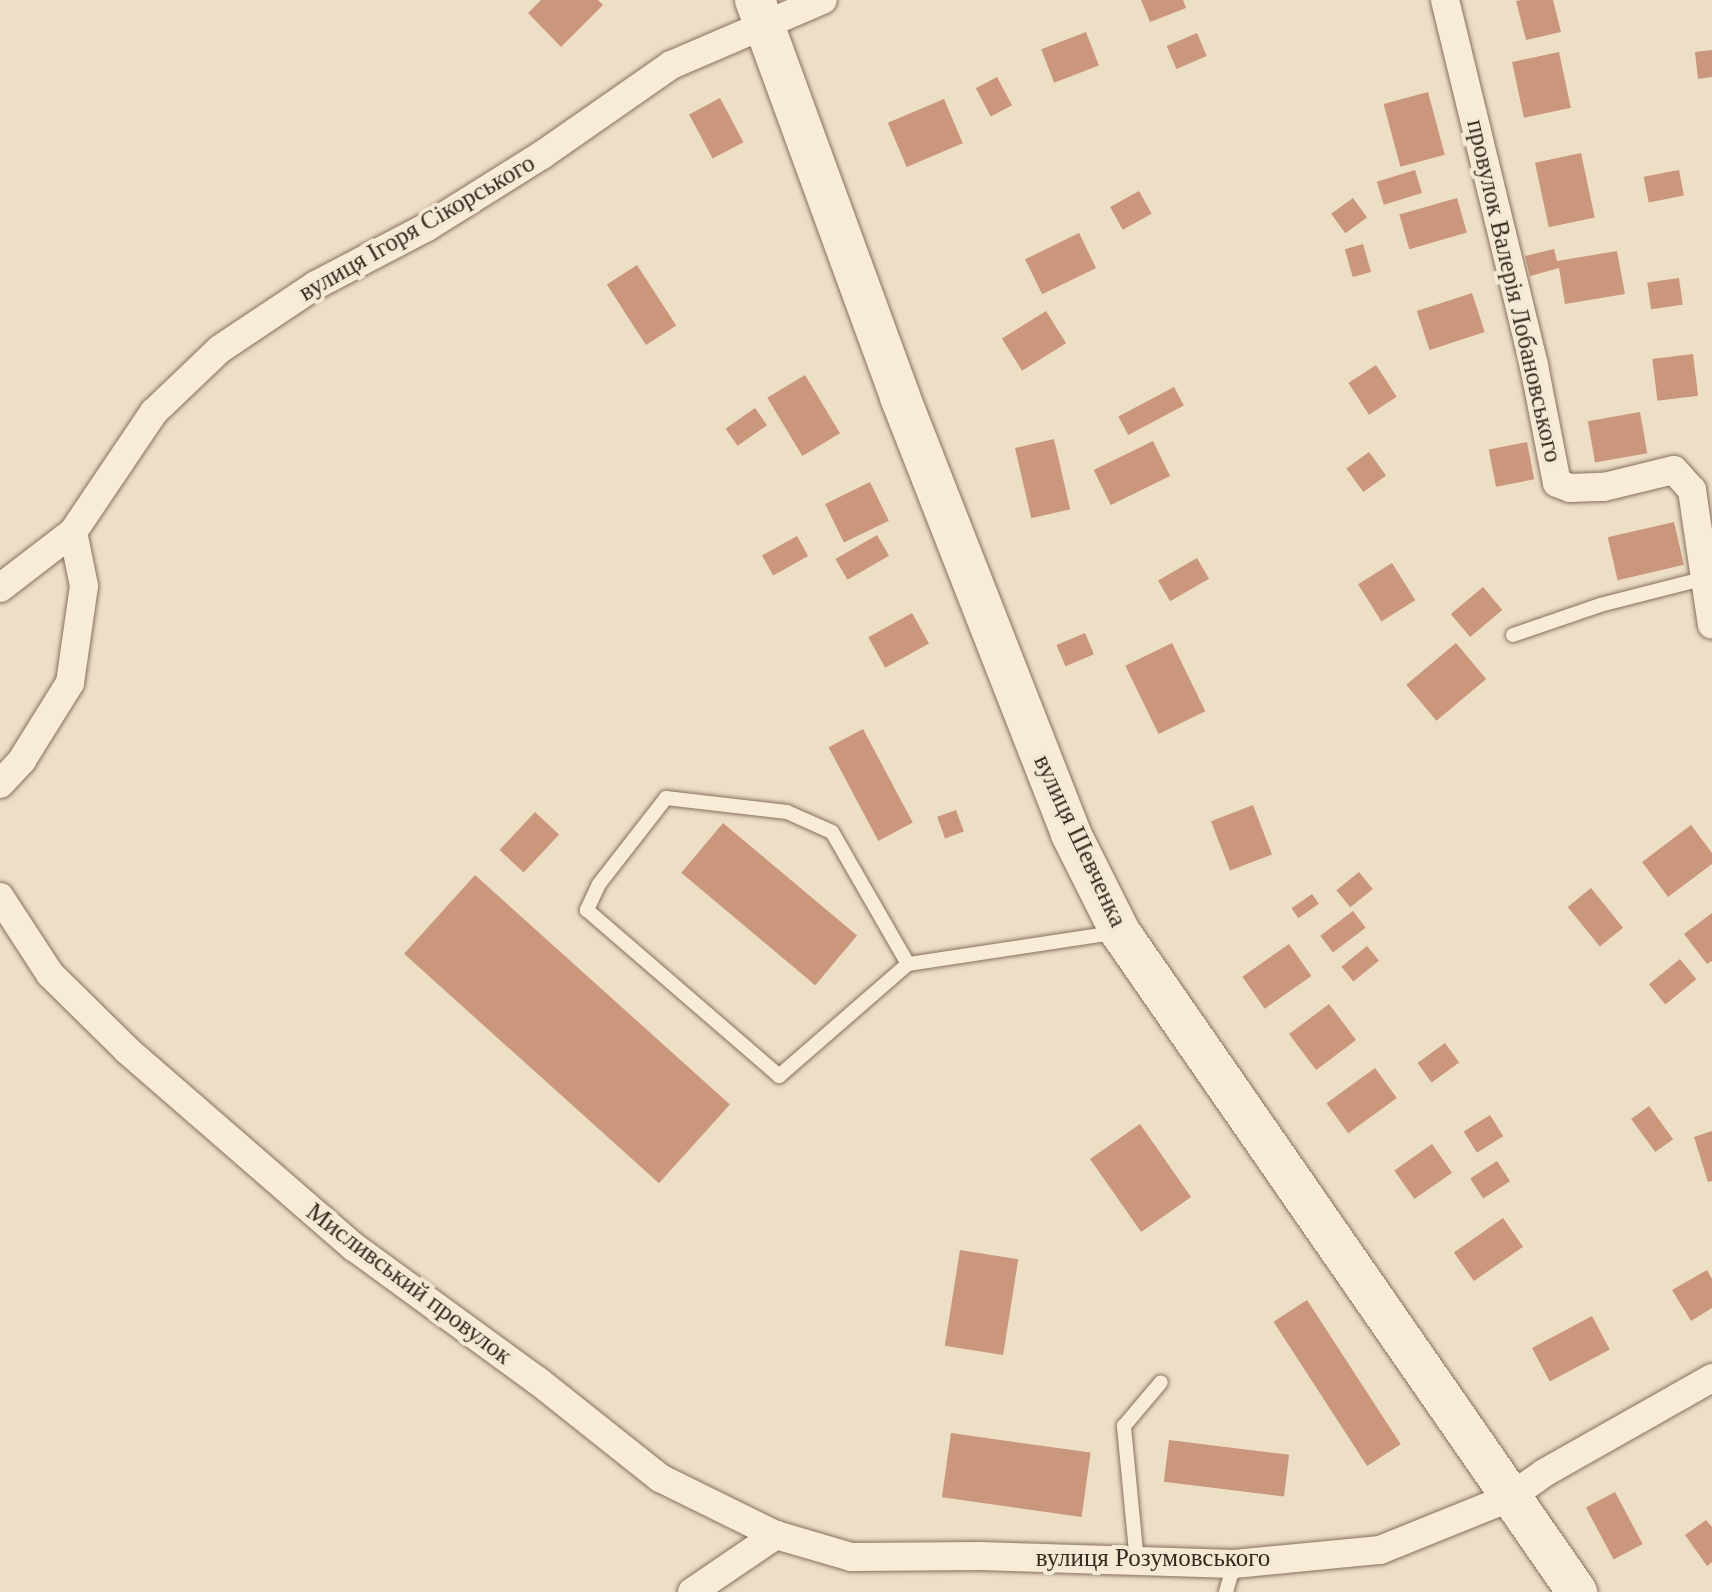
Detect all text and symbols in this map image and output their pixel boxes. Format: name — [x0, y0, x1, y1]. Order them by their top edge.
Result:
street label: провулок Валерія Лобановського — [1460, 117, 1568, 465]
street label: вулиця Ігоря Сікорського — [294, 148, 540, 308]
street label: вулиця Шевченка — [1027, 750, 1133, 932]
street label: Мисливський провулок — [300, 1197, 518, 1371]
street label: вулиця Розумовського — [1036, 1543, 1270, 1573]

